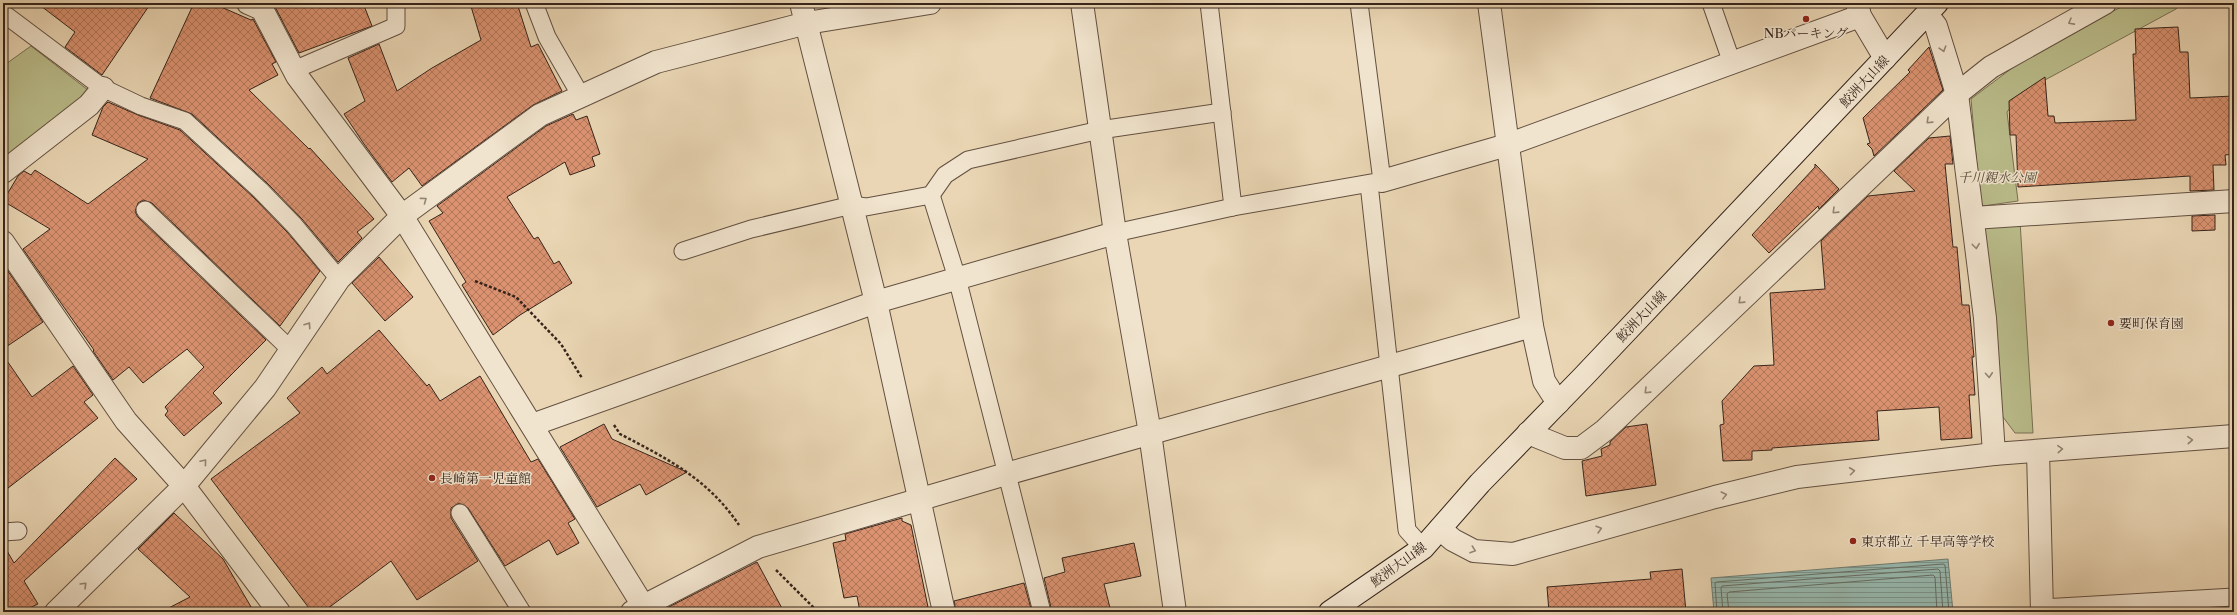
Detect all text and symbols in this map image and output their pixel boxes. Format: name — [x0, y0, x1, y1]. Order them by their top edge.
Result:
marker: NBパーキング — [1801, 14, 1811, 24]
one-way arrow — [2068, 17, 2075, 25]
place label: NBパーキング — [1764, 25, 1848, 41]
one-way arrow — [1938, 45, 1947, 52]
street label: 鮫洲大山線 — [1836, 52, 1892, 110]
one-way arrow — [1926, 117, 1934, 124]
park label: 千川親水公園 — [1958, 169, 2038, 185]
one-way arrow — [420, 197, 427, 204]
one-way arrow — [1832, 206, 1840, 214]
one-way arrow — [1972, 242, 1981, 249]
street label: 鮫洲大山線 — [1613, 287, 1669, 345]
one-way arrow — [1738, 296, 1746, 304]
place label: 要町保育園 — [2119, 315, 2184, 331]
marker: 要町保育園 — [2106, 318, 2116, 328]
one-way arrow — [303, 322, 311, 329]
one-way arrow — [1984, 372, 1993, 378]
one-way arrow — [1644, 386, 1652, 393]
one-way arrow — [2187, 435, 2193, 444]
one-way arrow — [2057, 445, 2063, 454]
one-way arrow — [200, 459, 207, 467]
one-way arrow — [1849, 466, 1855, 475]
place label: 長崎第一児童館 — [440, 470, 531, 486]
marker: 長崎第一児童館 — [427, 473, 437, 483]
one-way arrow — [1721, 491, 1727, 499]
one-way arrow — [1595, 525, 1602, 534]
place label: 東京都立 千早高等学校 — [1861, 533, 1994, 549]
marker: 東京都立 千早高等学校 — [1848, 536, 1858, 546]
street label: 鮫洲大山線 — [1367, 538, 1429, 590]
one-way arrow — [1469, 545, 1476, 553]
one-way arrow — [79, 582, 87, 590]

